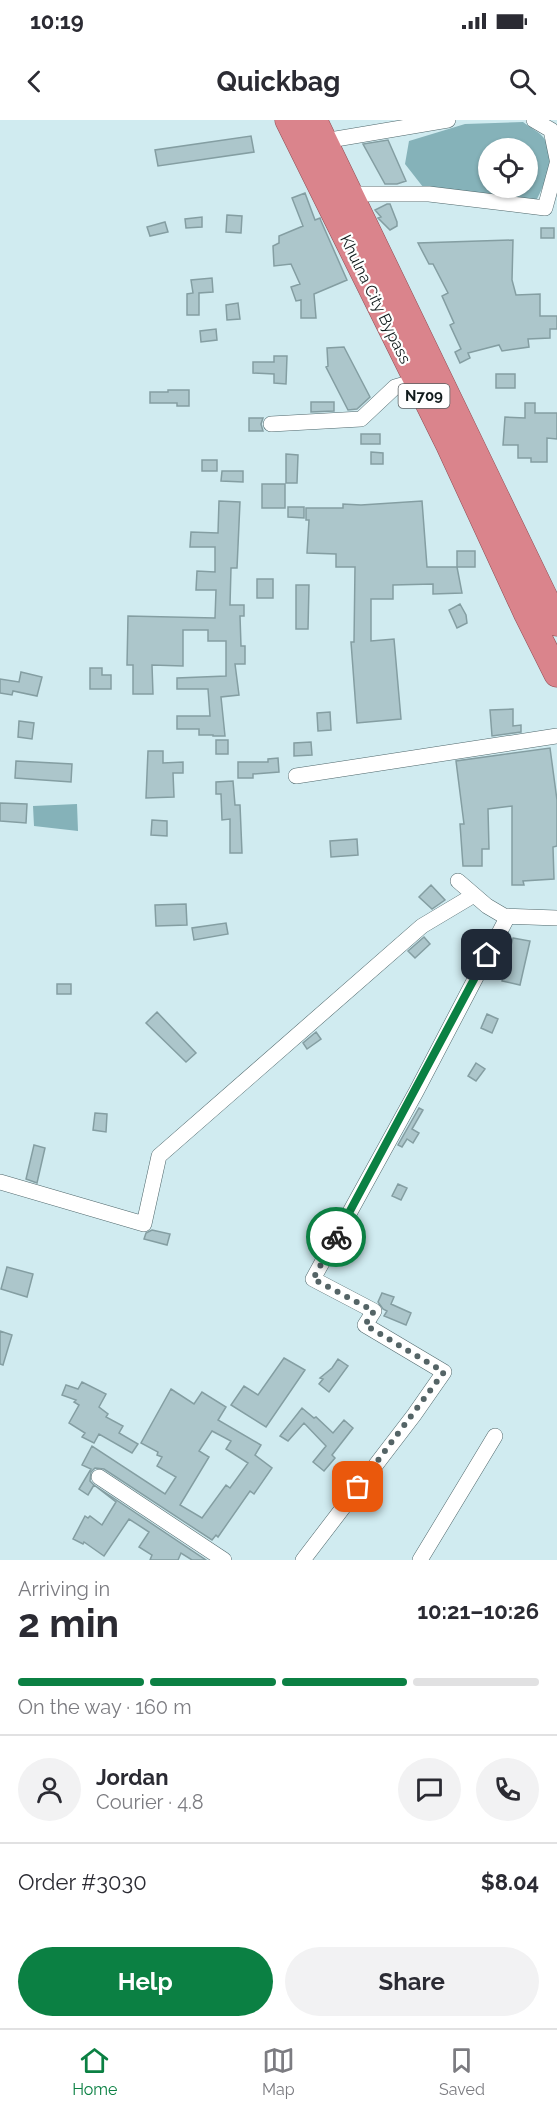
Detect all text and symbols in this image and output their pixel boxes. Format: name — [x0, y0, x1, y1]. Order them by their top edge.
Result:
text: 10:19 — [30, 8, 84, 34]
icon: back — [18, 65, 51, 98]
icon: search — [506, 65, 539, 98]
text: Quickbag — [217, 66, 340, 97]
map controls — [478, 138, 538, 198]
button: locate — [478, 138, 538, 198]
street label: Khulna City Bypass — [336, 232, 415, 367]
road number: N709 — [398, 384, 450, 408]
pin — [461, 929, 512, 980]
icon: home — [470, 938, 503, 971]
courier — [306, 1207, 366, 1267]
icon: bike — [320, 1221, 353, 1254]
pin — [332, 1461, 383, 1512]
icon: bag — [341, 1470, 374, 1503]
text: Arriving in — [18, 1577, 110, 1601]
text: 10:21–10:26 — [417, 1598, 539, 1624]
text: 2 min — [18, 1600, 119, 1646]
text: On the way · 160 m — [18, 1695, 192, 1719]
button: person — [18, 1758, 81, 1821]
button: chat — [398, 1758, 461, 1821]
button: phone — [476, 1758, 539, 1821]
text: Jordan — [96, 1764, 168, 1790]
text: Courier · 4.8 — [96, 1790, 204, 1814]
text: Order #3030 — [18, 1869, 147, 1895]
text: $8.04 — [481, 1869, 539, 1895]
button: Help — [18, 1947, 273, 2016]
button: Share — [285, 1947, 539, 2016]
tab: Home — [72, 2044, 117, 2099]
tab: Map — [262, 2044, 295, 2099]
tab: Saved — [439, 2044, 485, 2099]

